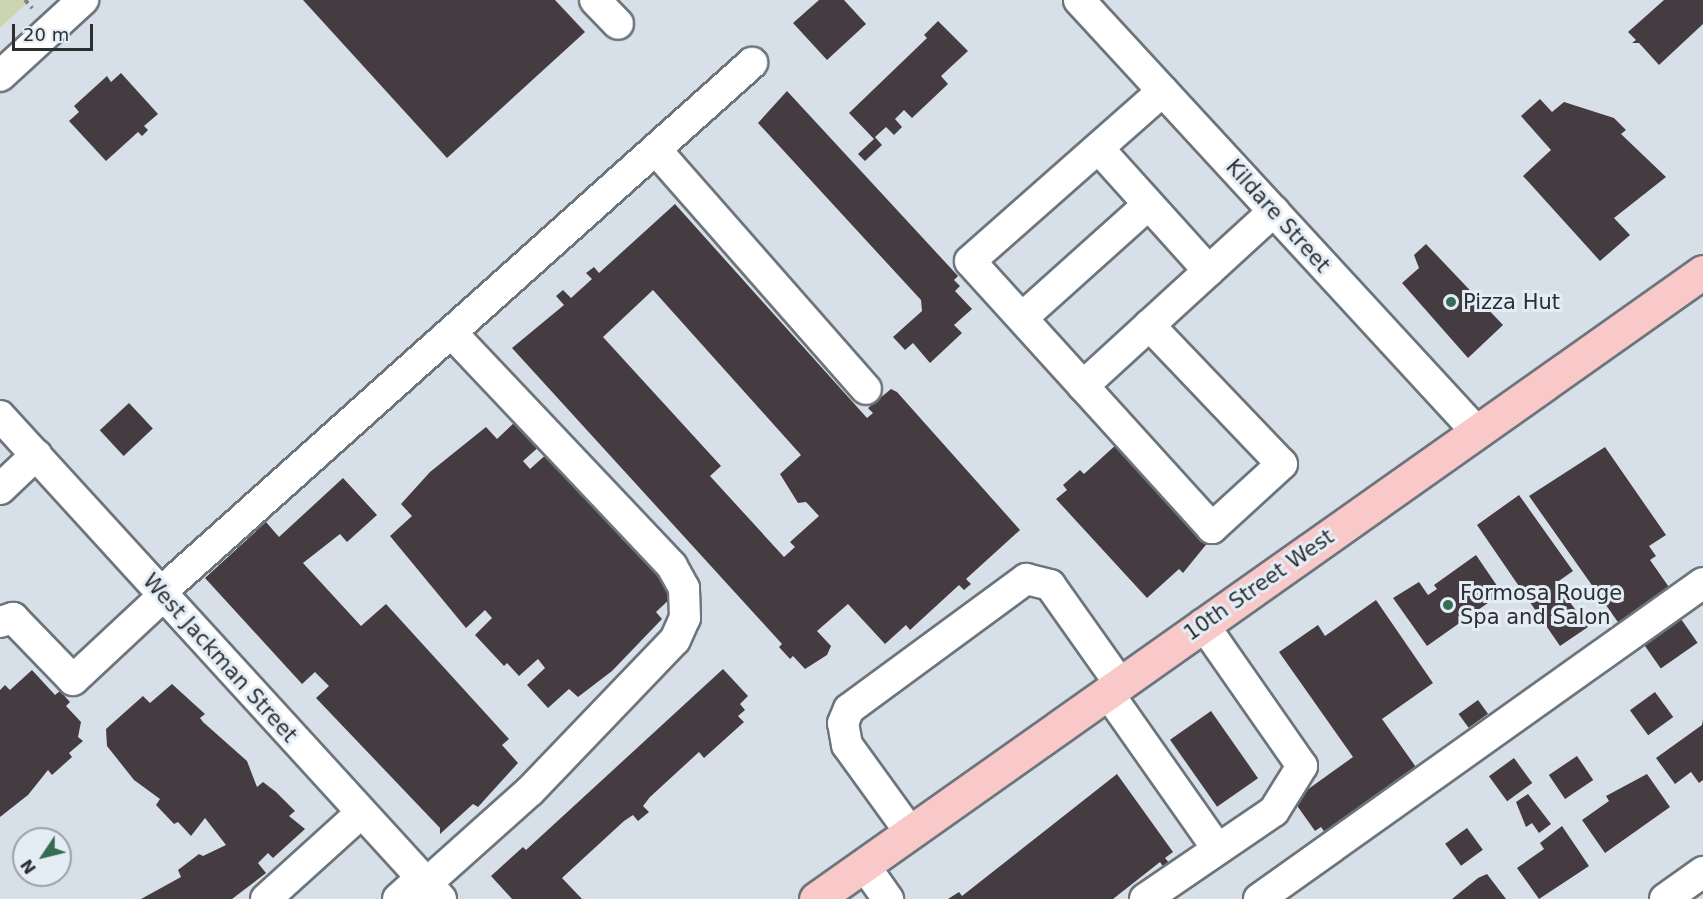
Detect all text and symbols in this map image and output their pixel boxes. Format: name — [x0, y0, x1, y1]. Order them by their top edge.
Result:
scale bar — [15, 12, 96, 50]
text: 20 m — [23, 24, 69, 45]
street label: Kildare Street — [1221, 154, 1335, 278]
place label: Pizza Hut — [1463, 289, 1560, 315]
marker: Pizza Hut — [1444, 295, 1458, 309]
street label: 10th Street West — [1179, 524, 1339, 646]
street label: West Jackman Street — [138, 568, 302, 748]
place label: Formosa Rouge Spa and Salon — [1460, 580, 1622, 630]
marker: Formosa Rouge Spa and Salon — [1441, 598, 1455, 612]
north arrow — [12, 827, 72, 887]
text: N — [17, 856, 40, 877]

